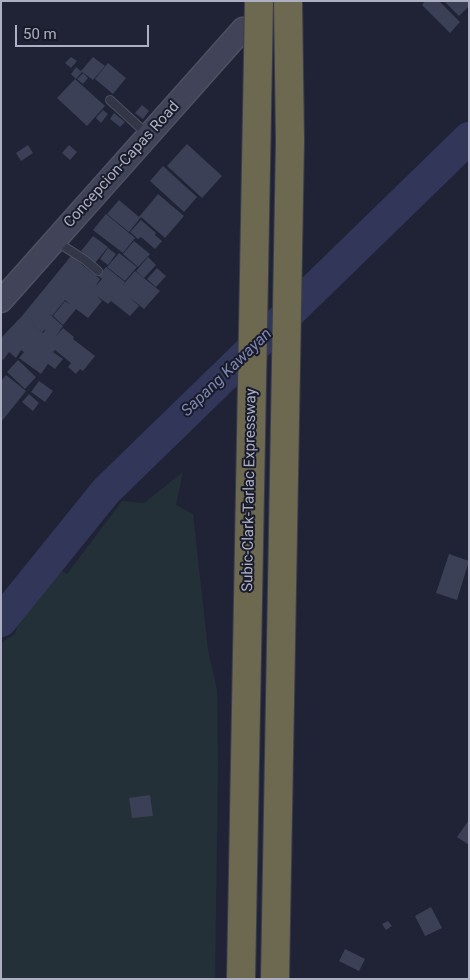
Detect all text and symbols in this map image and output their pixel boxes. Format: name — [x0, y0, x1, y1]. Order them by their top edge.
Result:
scale bar — [18, 15, 151, 47]
text: 50 m — [23, 25, 57, 43]
street label: Concepcion-Capas Road — [61, 98, 183, 232]
water label: Sapang Kawayan — [178, 325, 276, 421]
street label: Subic-Clark-Tarlac Expressway — [239, 388, 261, 592]

